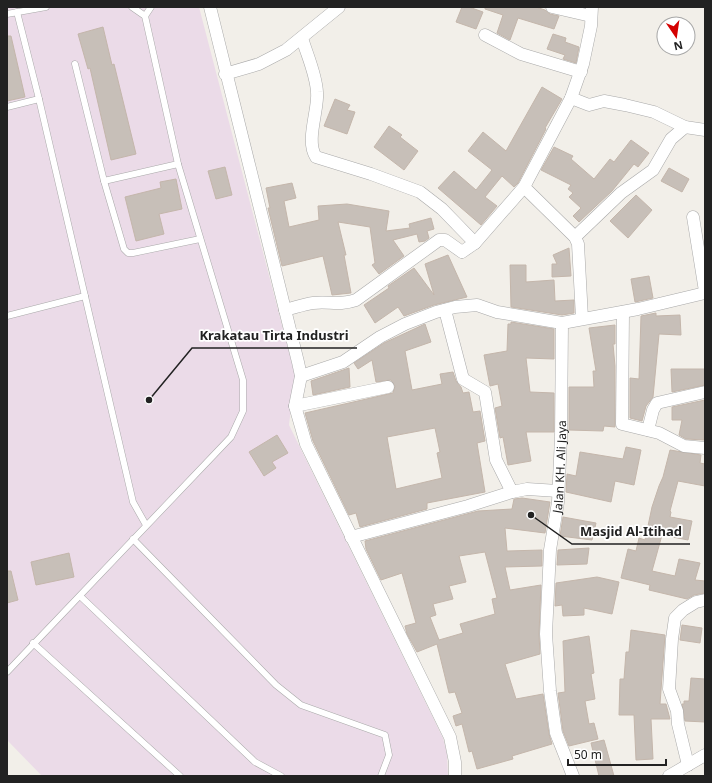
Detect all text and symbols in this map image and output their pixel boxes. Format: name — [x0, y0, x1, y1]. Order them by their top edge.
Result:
north arrow — [656, 16, 696, 56]
text: N — [672, 38, 684, 55]
callout: Krakatau Tirta Industri — [192, 323, 357, 348]
text: Krakatau Tirta Industri — [199, 326, 349, 344]
street label: Jalan KH. Ali Jaya — [548, 420, 570, 515]
callout: Masjid Al-Itihad — [572, 519, 690, 544]
text: Masjid Al-Itihad — [580, 522, 682, 540]
scale bar — [568, 741, 666, 767]
text: 50 m — [574, 746, 602, 763]

